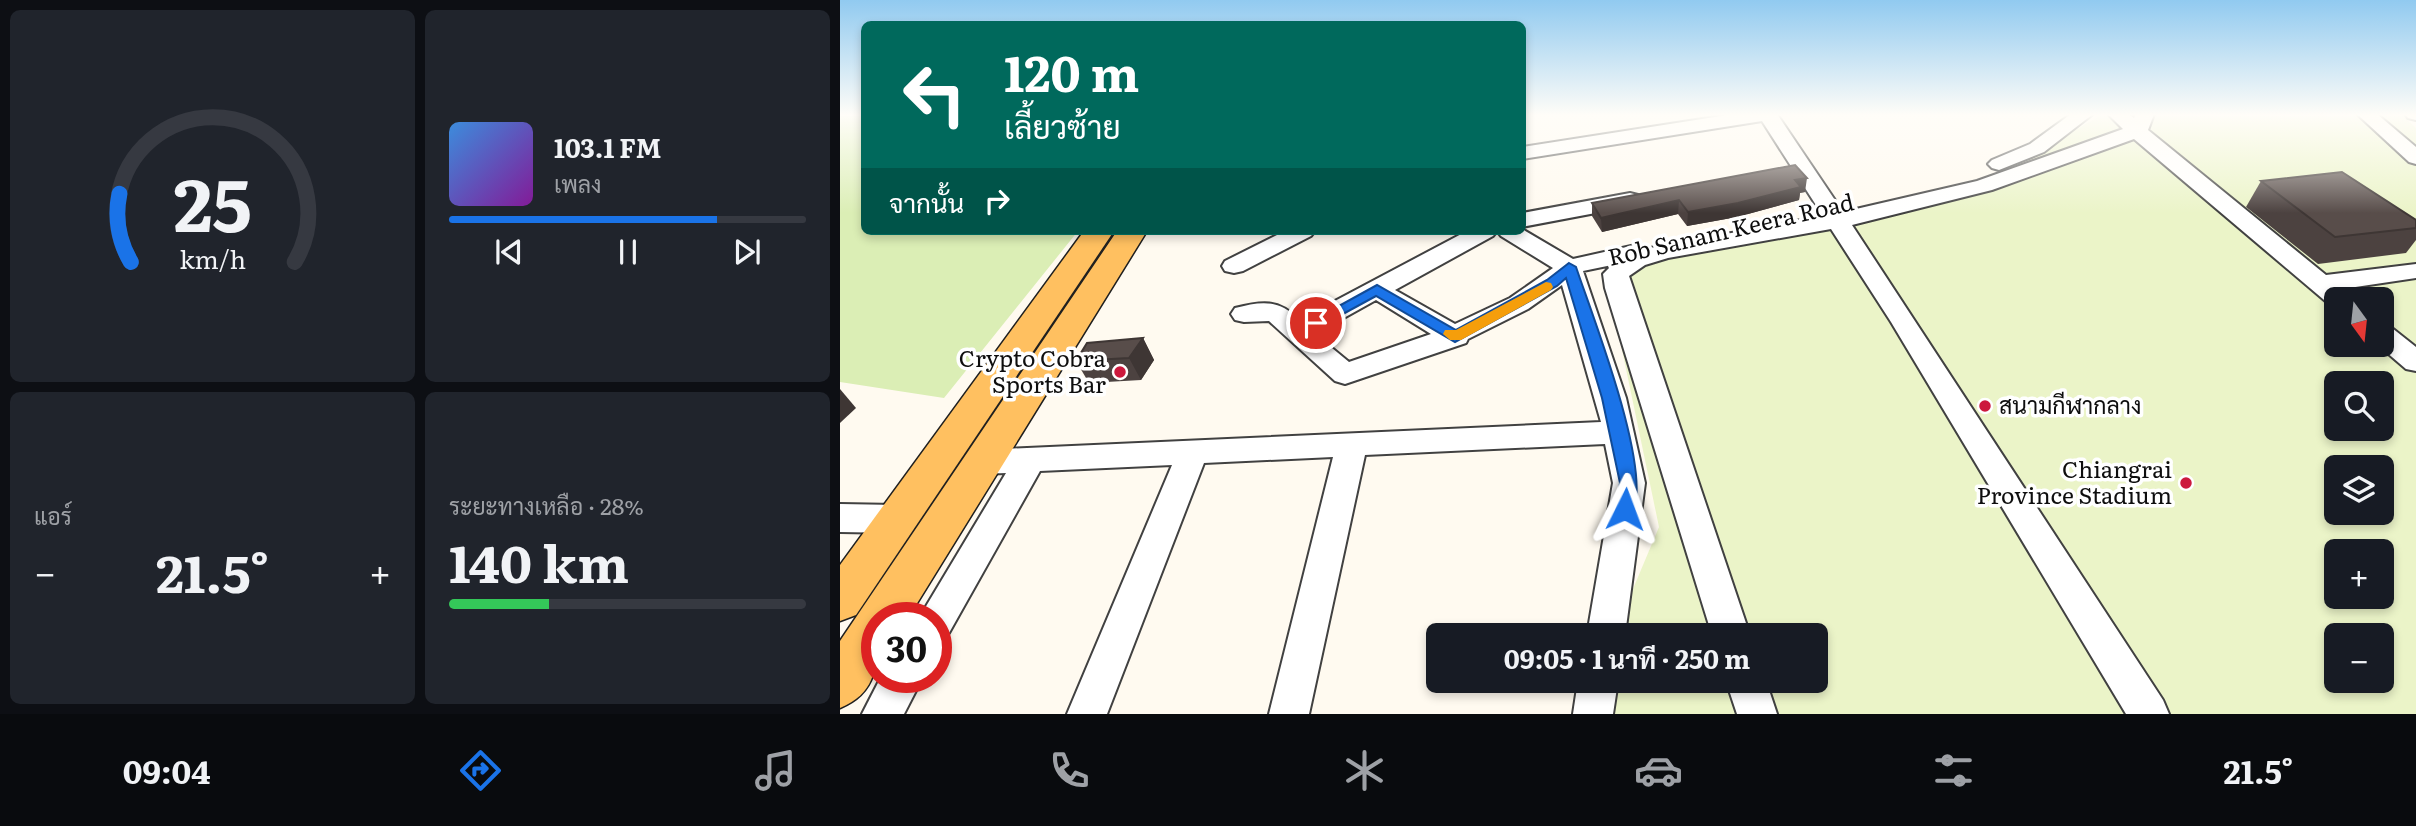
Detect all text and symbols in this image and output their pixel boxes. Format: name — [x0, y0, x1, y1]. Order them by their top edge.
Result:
text: 120 m — [1004, 34, 1139, 107]
icon: left — [889, 49, 980, 140]
text: เลี้ยวซ้าย — [1004, 101, 1121, 149]
text: 103.1 FM — [554, 127, 661, 166]
text: 25 — [173, 147, 252, 255]
text: เพลง — [554, 166, 601, 200]
text: จากนั้น — [889, 182, 964, 221]
icon: right — [978, 182, 1016, 220]
street label: Rob Sanam Keera Road — [1604, 183, 1857, 273]
icon: previous — [490, 233, 528, 271]
icon: pause — [609, 233, 647, 271]
icon: next — [728, 233, 766, 271]
text: km/h — [179, 240, 246, 277]
north arrow — [2324, 287, 2394, 357]
map controls — [2324, 287, 2394, 693]
pin — [1286, 293, 1346, 353]
icon: arrive — [1297, 304, 1335, 342]
place label: Crypto Cobra Sports Bar — [959, 340, 1107, 400]
marker: Crypto Cobra Sports Bar — [1112, 364, 1128, 380]
button: search — [2324, 371, 2394, 441]
place label: สนามกีฬากลาง — [1999, 387, 2141, 421]
marker: สนามกีฬากลาง — [1977, 398, 1993, 414]
place label: Chiangrai Province Stadium — [1977, 451, 2172, 511]
button: layers — [2324, 455, 2394, 525]
position arrow — [1588, 472, 1662, 546]
marker: Chiangrai Province Stadium — [2178, 475, 2194, 491]
text: ระยะทางเหลือ · 28% — [449, 488, 644, 522]
text: แอร์ — [34, 498, 72, 532]
text: 140 km — [449, 522, 629, 599]
text: 21.5° — [156, 532, 269, 609]
button: + — [2324, 539, 2394, 609]
text: − — [34, 542, 56, 599]
text: + — [369, 542, 391, 599]
speed limit sign: 30 — [861, 602, 952, 693]
button: − — [2324, 623, 2394, 693]
text: 09:05 · 1 นาที · 250 m — [1504, 638, 1750, 677]
text: 09:04 — [123, 746, 210, 794]
icon: directions — [456, 746, 505, 795]
icon: music — [751, 746, 800, 795]
icon: phone — [1045, 746, 1094, 795]
icon: climate — [1340, 746, 1389, 795]
icon: car — [1634, 746, 1683, 795]
icon: filters — [1929, 746, 1978, 795]
text: 21.5° — [2224, 746, 2293, 794]

